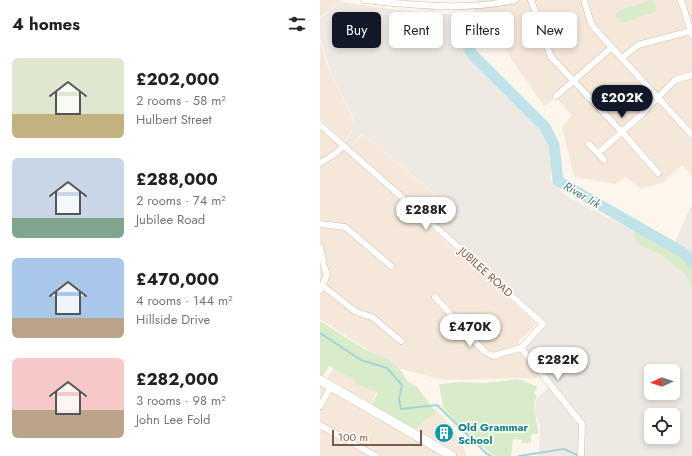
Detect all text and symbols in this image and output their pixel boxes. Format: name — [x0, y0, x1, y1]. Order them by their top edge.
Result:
text: 4 homes — [12, 12, 80, 36]
chip: Buy — [332, 12, 381, 48]
chip: Rent — [389, 12, 443, 48]
chip: Filters — [451, 12, 514, 48]
chip: New — [522, 12, 577, 48]
icon: filters — [286, 13, 308, 35]
text: £202,000 — [136, 67, 219, 91]
icon: home — [44, 74, 92, 122]
pin: £202K — [594, 85, 650, 119]
text: £202K — [601, 88, 643, 107]
text: 2 rooms · 58 m² — [136, 91, 226, 110]
text: Hulbert Street — [136, 110, 212, 129]
text: £288,000 — [136, 167, 218, 191]
icon: home — [44, 174, 92, 222]
water label: River Irk — [560, 177, 605, 213]
text: 2 rooms · 74 m² — [136, 191, 226, 210]
pin: £288K — [398, 197, 454, 231]
text: £288K — [405, 200, 447, 219]
text: Jubilee Road — [136, 210, 205, 229]
street label: JUBILEE ROAD — [454, 242, 517, 301]
text: £470,000 — [136, 267, 219, 291]
icon: home — [44, 274, 92, 322]
text: 4 rooms · 144 m² — [136, 291, 233, 310]
text: Hillside Drive — [136, 310, 210, 329]
pin: £470K — [442, 314, 498, 348]
text: £470K — [449, 317, 491, 336]
pin: £282K — [530, 347, 586, 381]
text: £282K — [537, 350, 579, 369]
north arrow — [644, 364, 680, 400]
map controls — [644, 364, 680, 444]
text: £282,000 — [136, 367, 219, 391]
icon: home — [44, 374, 92, 422]
text: 3 rooms · 98 m² — [136, 391, 226, 410]
button: locate — [644, 408, 680, 444]
text: John Lee Fold — [136, 410, 211, 429]
place label: Old Grammar School — [458, 419, 528, 448]
building icon: Old Grammar School — [433, 422, 455, 444]
scale bar — [332, 428, 422, 447]
text: 100 m — [338, 429, 368, 445]

